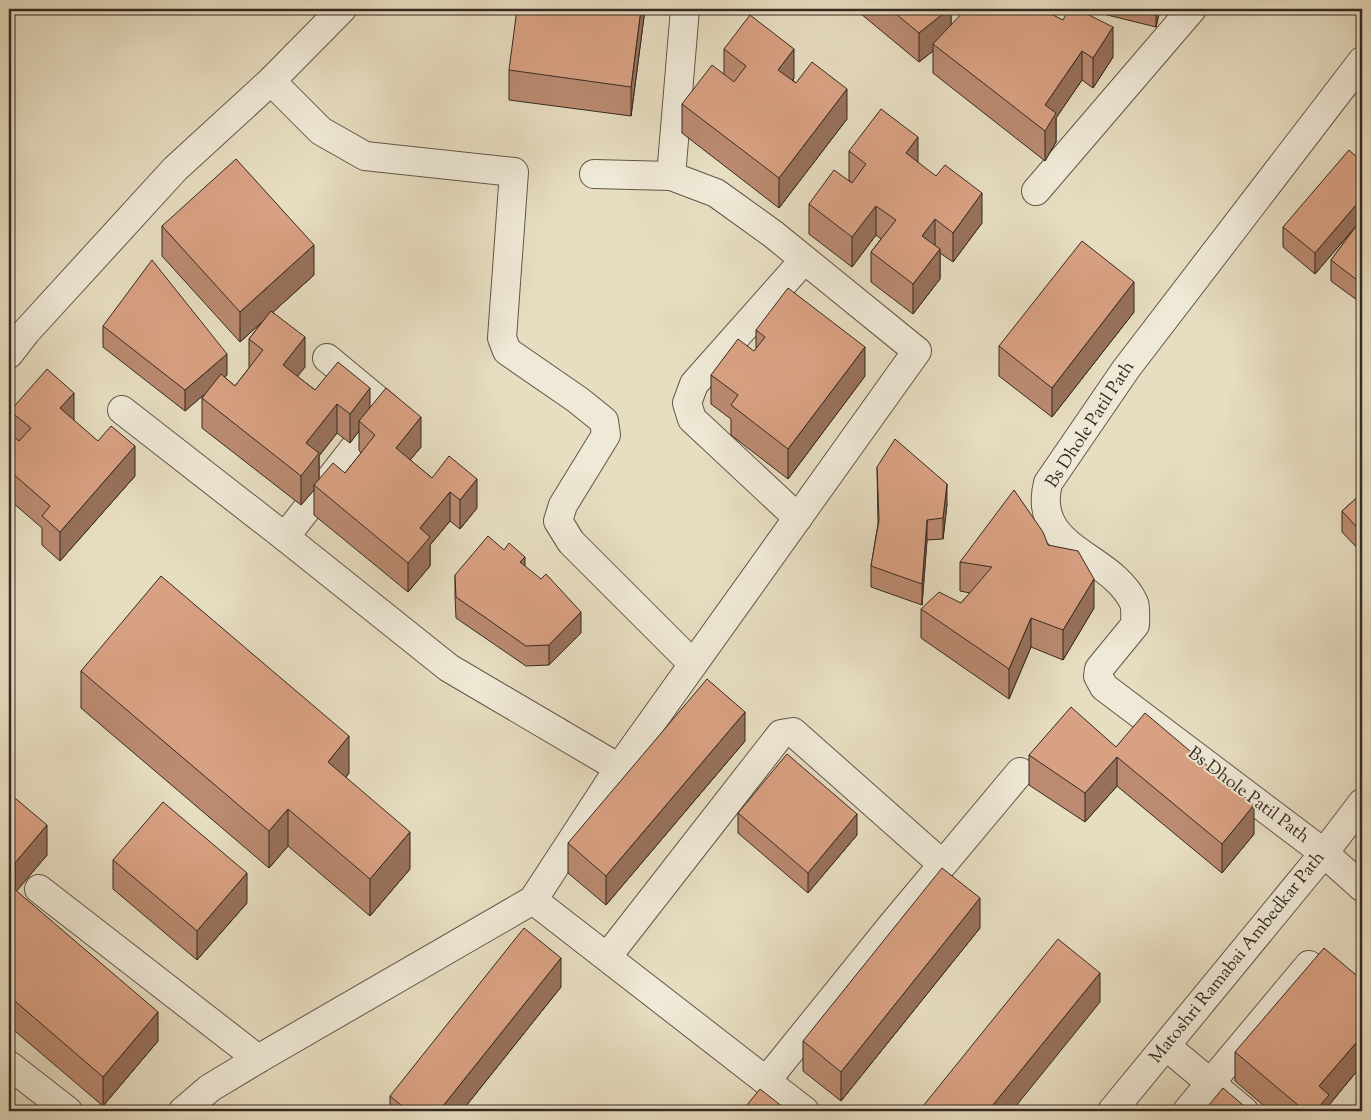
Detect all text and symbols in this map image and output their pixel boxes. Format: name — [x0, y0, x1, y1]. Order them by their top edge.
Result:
street label: Bs Dhole Patil Path — [1040, 356, 1142, 494]
street label: Bs Dhole Patil Path — [1182, 742, 1315, 851]
street label: Matoshri Ramabai Ambedkar Path — [1144, 846, 1332, 1070]

